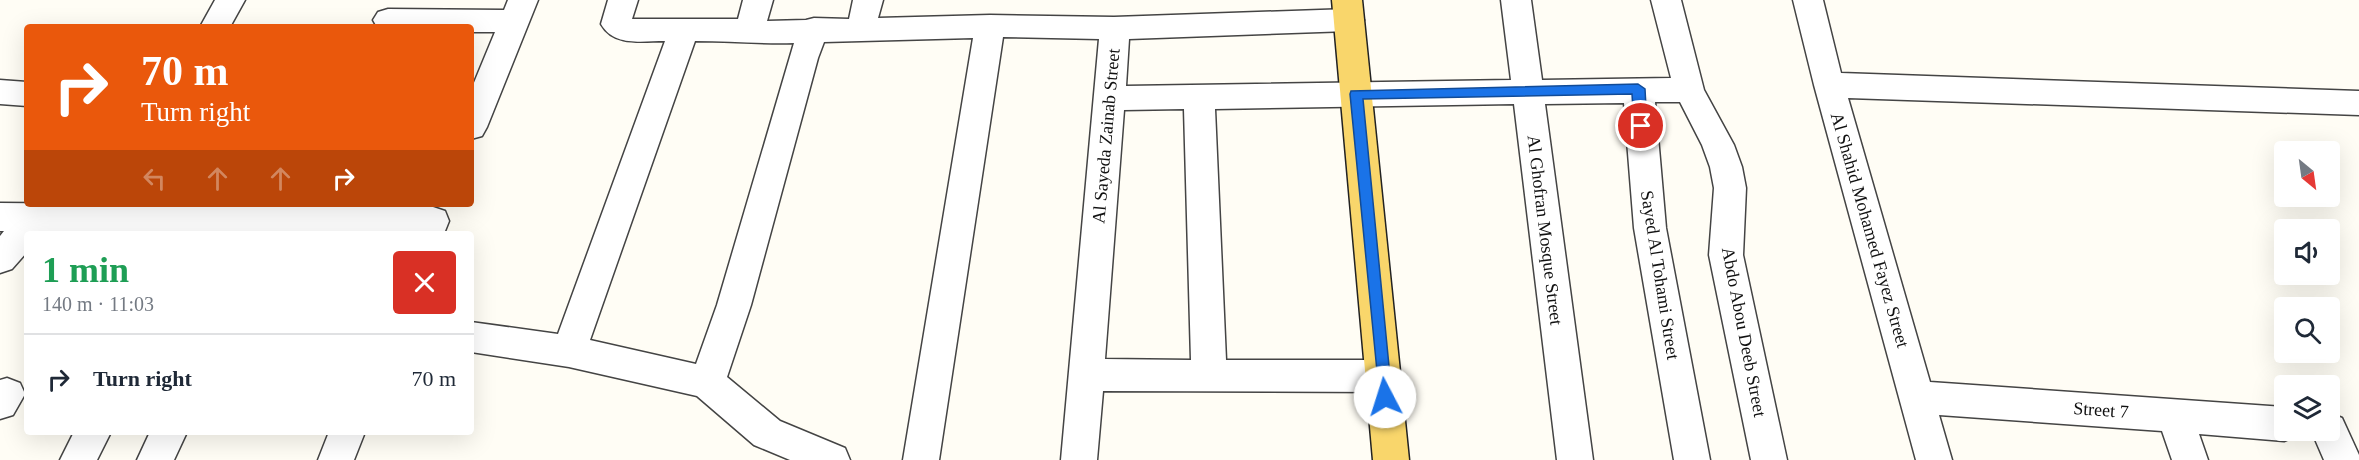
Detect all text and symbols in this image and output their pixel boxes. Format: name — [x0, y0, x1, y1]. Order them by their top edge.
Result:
icon: right — [42, 48, 120, 126]
text: 70 m — [141, 48, 229, 94]
street label: Al Sayeda Zainab Street — [1088, 48, 1124, 224]
text: Turn right — [141, 97, 250, 127]
pin — [1615, 100, 1666, 151]
icon: arrive — [1624, 109, 1657, 142]
street label: Al Shahid Mohamed Fayez Street — [1827, 110, 1913, 350]
street label: Al Ghofran Mosque Street — [1523, 134, 1567, 326]
north arrow — [2274, 141, 2340, 207]
map controls — [2274, 141, 2340, 441]
icon: left — [138, 162, 171, 195]
icon: ahead — [201, 162, 234, 195]
icon: ahead — [264, 162, 297, 195]
icon: right — [327, 162, 360, 195]
street label: Sayed Al Tohami Street — [1637, 189, 1683, 361]
button: sound — [2274, 219, 2340, 285]
street label: Abdo Abou Deeb Street — [1718, 245, 1770, 419]
text: 1 min — [42, 250, 129, 290]
button: close — [393, 251, 456, 314]
text: 140 m · 11:03 — [42, 293, 154, 315]
button: search — [2274, 297, 2340, 363]
icon: right — [42, 363, 75, 396]
position arrow — [1353, 365, 1417, 429]
text: Turn right — [93, 366, 192, 391]
text: 70 m — [411, 366, 456, 391]
button: layers — [2274, 375, 2340, 441]
street label: Street 7 — [2073, 398, 2129, 422]

